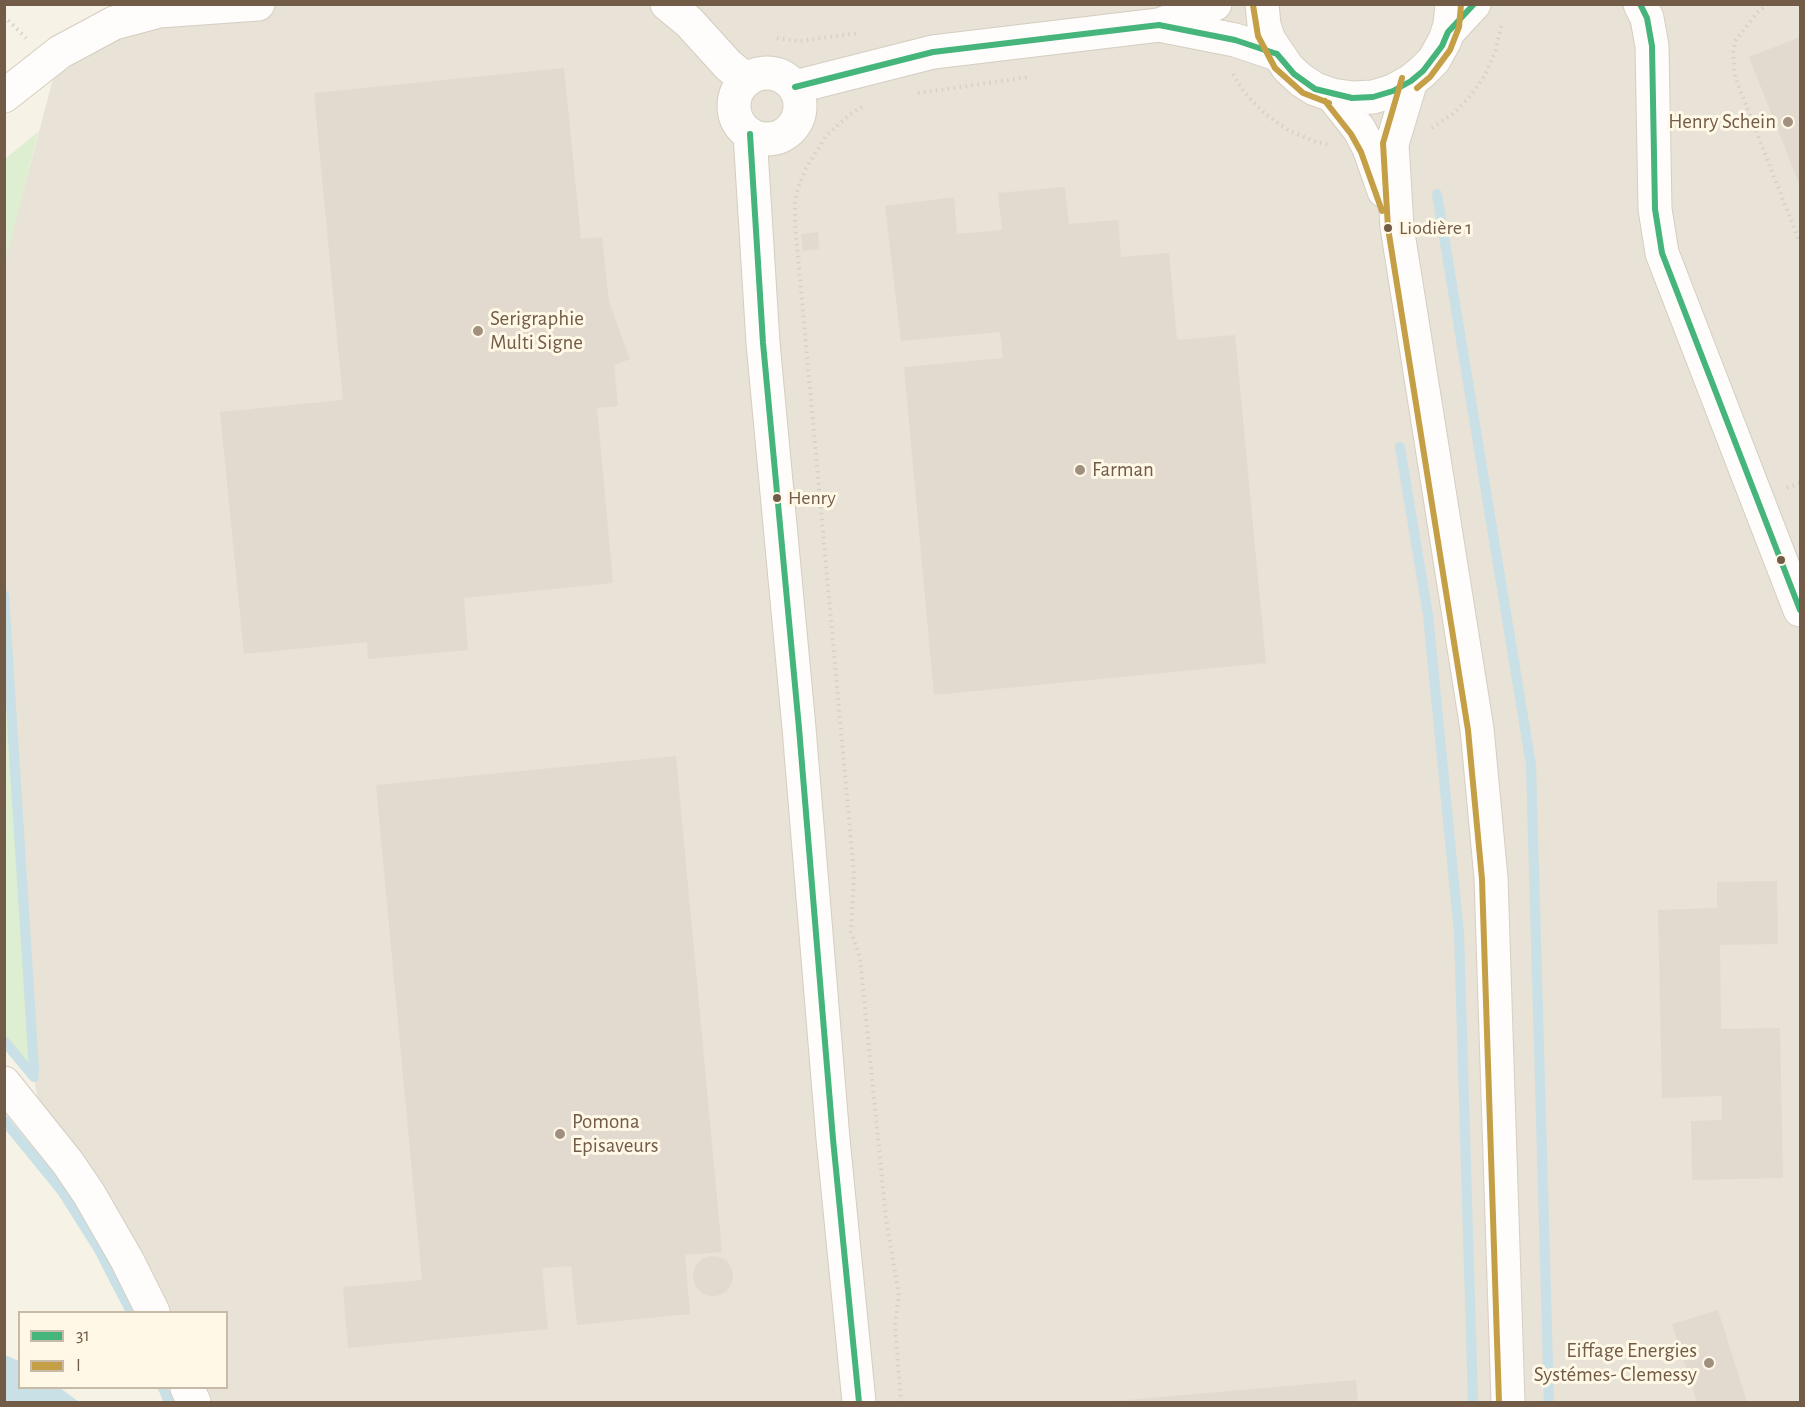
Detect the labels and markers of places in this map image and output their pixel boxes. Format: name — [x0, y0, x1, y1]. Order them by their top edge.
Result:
place label: Henry Schein — [1668, 109, 1776, 135]
marker: Henry Schein — [1781, 115, 1795, 129]
place label: Liodière 1 — [1399, 216, 1472, 240]
marker: Liodière 1 — [1382, 222, 1394, 234]
place label: Serigraphie Multi Signe — [490, 306, 584, 356]
marker: Serigraphie Multi Signe — [471, 324, 485, 338]
place label: Farman — [1092, 457, 1154, 483]
marker: Farman — [1073, 463, 1087, 477]
place label: Henry — [788, 486, 836, 510]
marker: Henry — [771, 492, 783, 504]
unlabelled marker — [1775, 554, 1787, 566]
place label: Pomona Episaveurs — [572, 1109, 658, 1159]
marker: Pomona Episaveurs — [553, 1127, 567, 1141]
place label: Eiffage Energies Systémes- Clemessy — [1534, 1338, 1697, 1388]
marker: Eiffage Energies Systémes- Clemessy — [1702, 1356, 1716, 1370]

